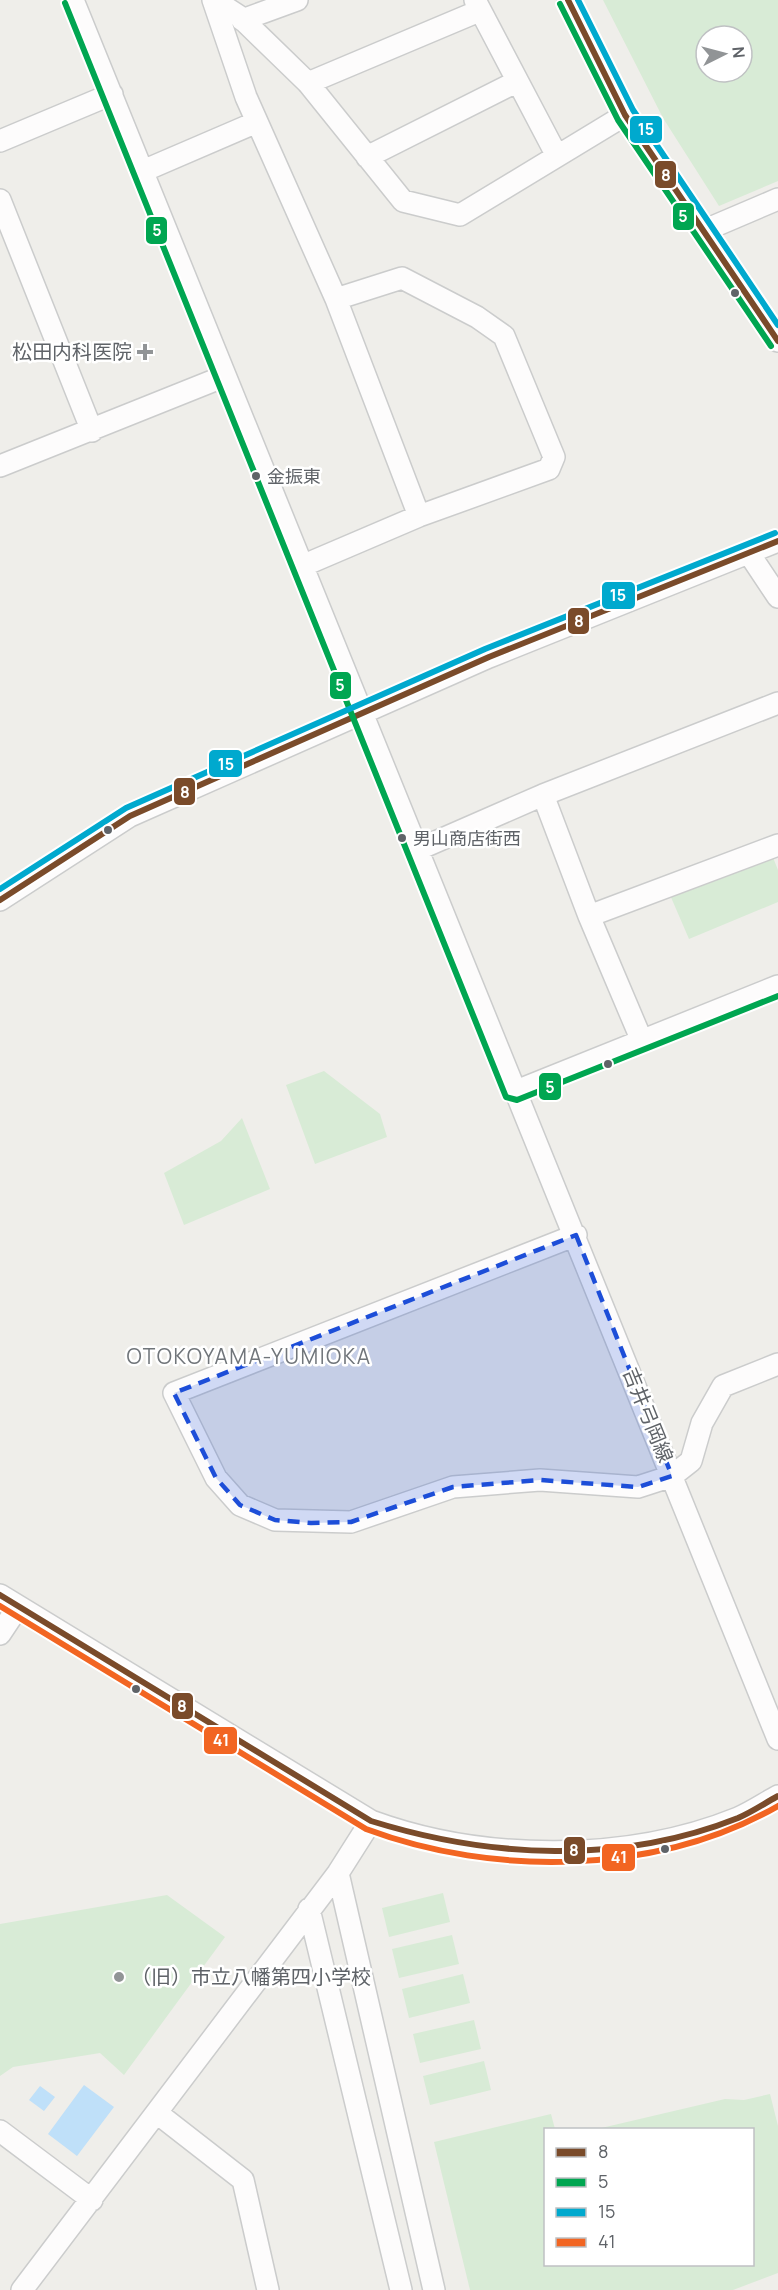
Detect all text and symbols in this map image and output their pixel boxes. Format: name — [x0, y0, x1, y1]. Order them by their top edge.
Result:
north arrow — [694, 24, 754, 84]
text: N — [727, 46, 750, 59]
line badge: 15 — [629, 115, 663, 144]
text: 15 — [638, 118, 654, 140]
line badge: 8 — [654, 160, 677, 189]
text: 8 — [661, 164, 671, 186]
line badge: 5 — [672, 202, 695, 231]
text: 5 — [678, 205, 688, 227]
line badge: 5 — [145, 216, 168, 245]
text: 5 — [152, 219, 162, 241]
unlabelled marker — [729, 287, 741, 299]
place label: 松田内科医院 — [12, 338, 132, 365]
marker: 松田内科医院 — [136, 343, 154, 361]
place label: 金振東 — [267, 464, 321, 488]
marker: 金振東 — [250, 470, 262, 482]
line badge: 15 — [601, 581, 636, 610]
text: 15 — [610, 584, 626, 606]
line badge: 8 — [567, 607, 590, 635]
text: 8 — [574, 610, 584, 632]
line badge: 5 — [329, 671, 352, 700]
text: 5 — [335, 674, 345, 696]
line badge: 15 — [208, 749, 243, 778]
text: 15 — [218, 753, 234, 775]
line badge: 8 — [173, 777, 196, 806]
text: 8 — [180, 781, 190, 803]
unlabelled marker — [102, 824, 114, 836]
place label: 男山商店街西 — [413, 826, 521, 850]
marker: 男山商店街西 — [396, 832, 408, 844]
unlabelled marker — [602, 1058, 614, 1070]
line badge: 5 — [538, 1072, 562, 1101]
text: 5 — [545, 1076, 555, 1098]
district label: OTOKOYAMA-YUMIOKA — [126, 1342, 372, 1370]
street label: 吉井弓岡線 — [617, 1363, 680, 1466]
unlabelled marker — [130, 1683, 142, 1695]
line badge: 8 — [171, 1692, 194, 1720]
text: 8 — [177, 1695, 187, 1717]
line badge: 41 — [203, 1726, 238, 1755]
text: 41 — [213, 1729, 229, 1751]
line badge: 8 — [563, 1836, 586, 1865]
text: 8 — [569, 1839, 579, 1861]
line badge: 41 — [601, 1843, 636, 1872]
unlabelled marker — [659, 1843, 671, 1855]
text: 41 — [611, 1846, 627, 1868]
place label: （旧）市立八幡第四小学校 — [131, 1963, 371, 1990]
marker: （旧）市立八幡第四小学校 — [112, 1970, 126, 1984]
legend — [544, 2128, 754, 2266]
text: 8 — [598, 2139, 608, 2163]
text: 5 — [598, 2169, 608, 2193]
text: 15 — [598, 2199, 615, 2223]
text: 41 — [598, 2229, 616, 2253]

